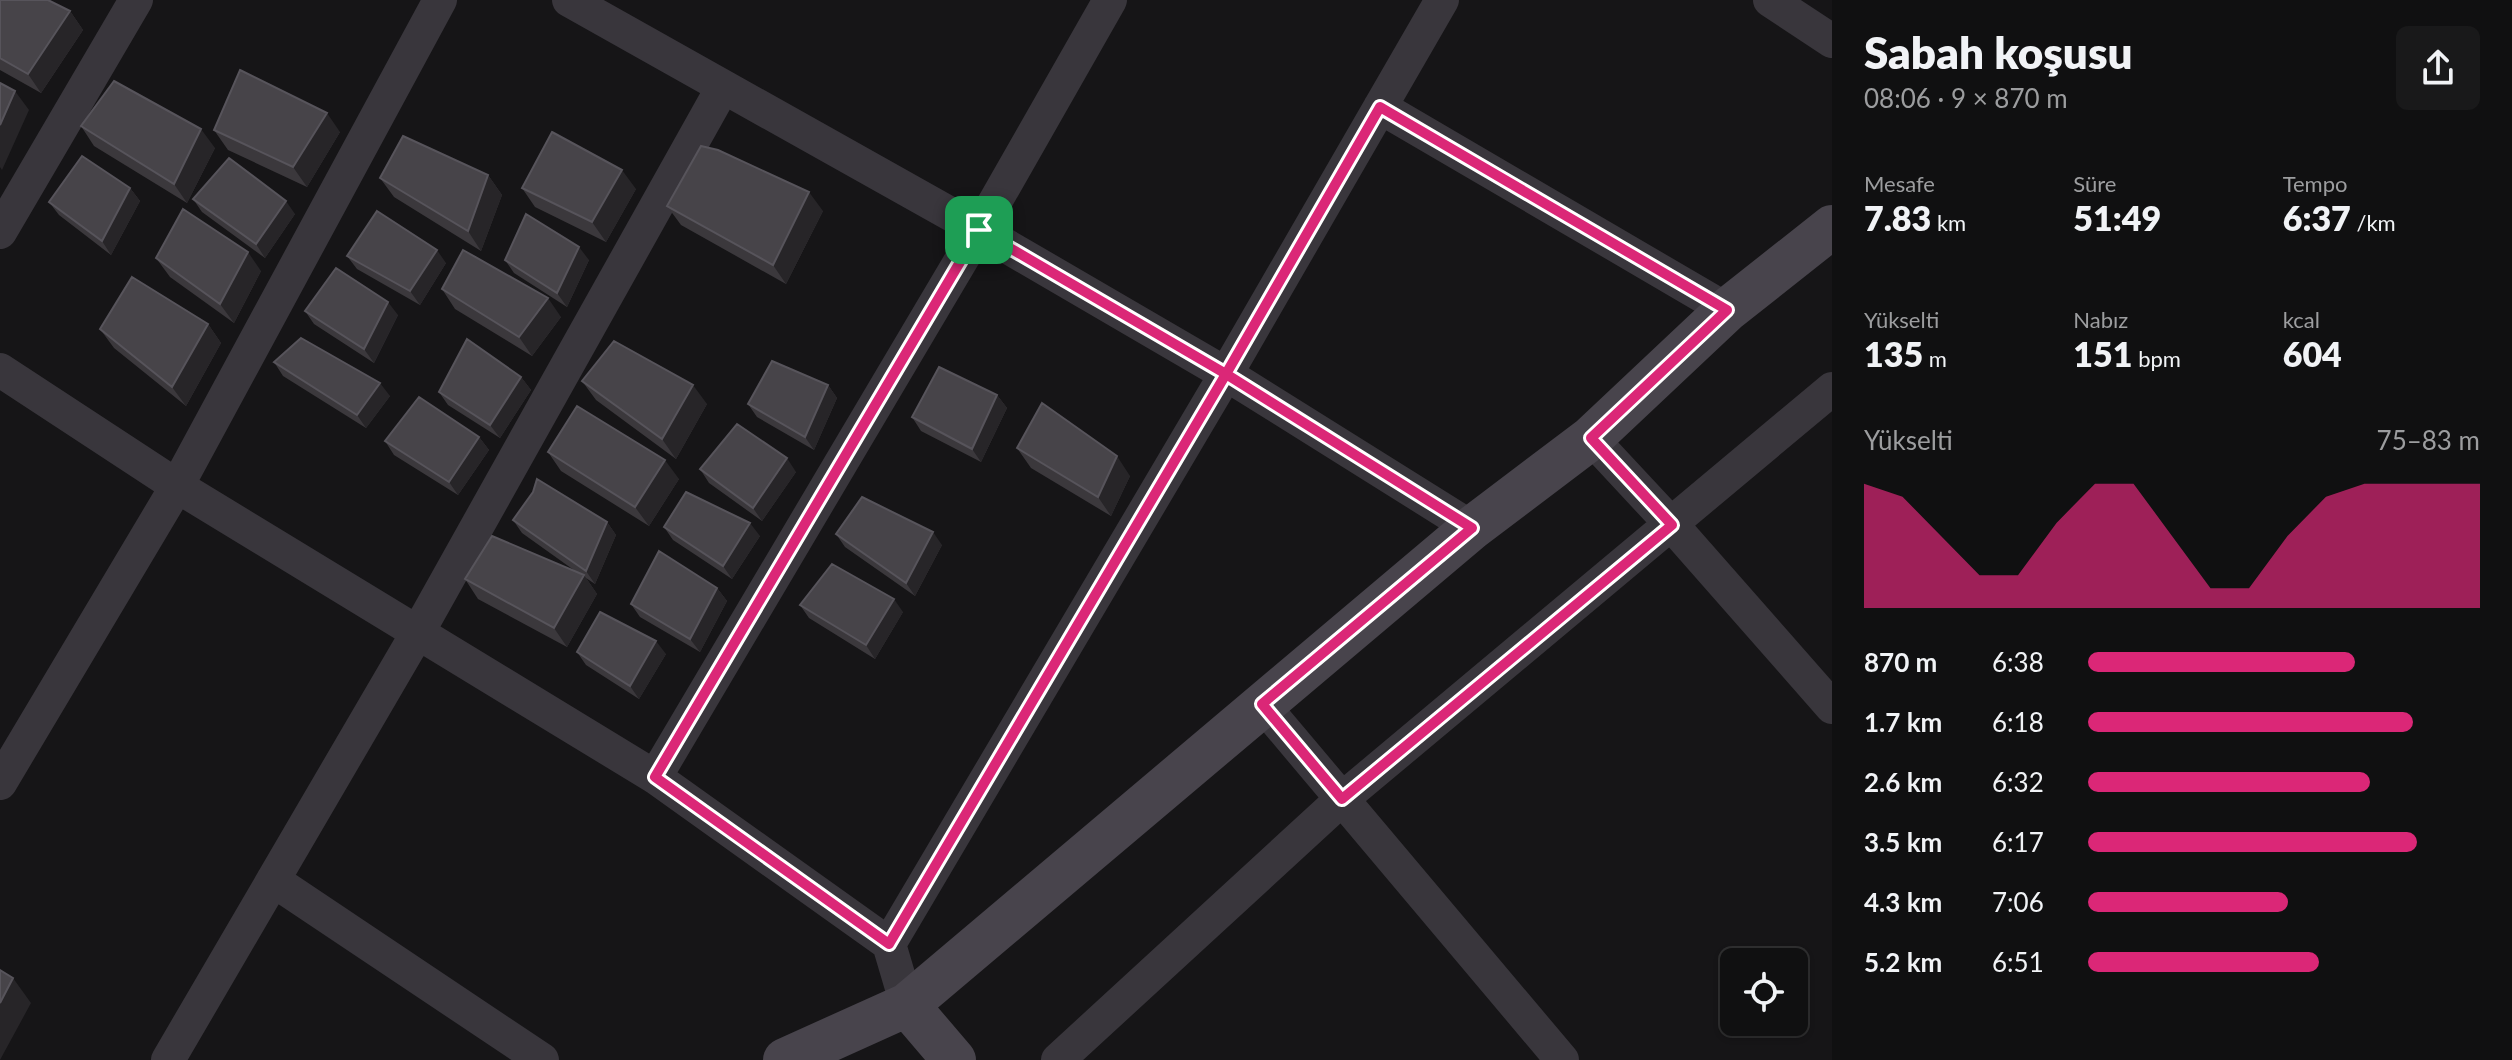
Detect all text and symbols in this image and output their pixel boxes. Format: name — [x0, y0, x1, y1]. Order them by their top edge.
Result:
text: Sabah koşusu — [1864, 26, 2133, 78]
button: share — [2396, 26, 2480, 110]
text: 08:06 · 9 × 870 m — [1864, 82, 2068, 114]
text: Mesafe — [1864, 170, 1935, 197]
text: Süre — [2073, 170, 2116, 197]
text: Tempo — [2283, 170, 2347, 197]
pin — [945, 196, 1013, 264]
text: 7.83 — [1864, 197, 1931, 238]
text: 51:49 — [2073, 197, 2161, 238]
text: 6:37 — [2283, 197, 2351, 238]
icon: arrive — [957, 208, 1001, 252]
text: km — [1931, 209, 1966, 236]
text: /km — [2351, 209, 2396, 236]
text: Yükselti — [1864, 306, 1939, 333]
text: Nabız — [2073, 306, 2128, 333]
text: kcal — [2283, 306, 2320, 333]
text: 135 — [1864, 333, 1923, 374]
text: 151 — [2073, 333, 2133, 374]
text: 604 — [2283, 333, 2342, 374]
text: m — [1923, 345, 1947, 372]
text: bpm — [2133, 345, 2181, 372]
text: Yükselti — [1864, 424, 1953, 456]
text: 75–83 m — [2377, 424, 2480, 456]
text: 870 m — [1864, 646, 1937, 678]
text: 6:38 — [1992, 646, 2044, 678]
text: 1.7 km — [1864, 706, 1942, 738]
text: 6:18 — [1992, 706, 2044, 738]
text: 2.6 km — [1864, 766, 1942, 798]
text: 6:32 — [1992, 766, 2044, 798]
text: 3.5 km — [1864, 826, 1942, 858]
text: 6:17 — [1992, 826, 2044, 858]
text: 4.3 km — [1864, 886, 1942, 918]
text: 7:06 — [1992, 886, 2044, 918]
text: 5.2 km — [1864, 946, 1942, 978]
text: 6:51 — [1992, 946, 2044, 978]
map controls — [1720, 948, 1808, 1036]
button: locate — [1720, 948, 1808, 1036]

